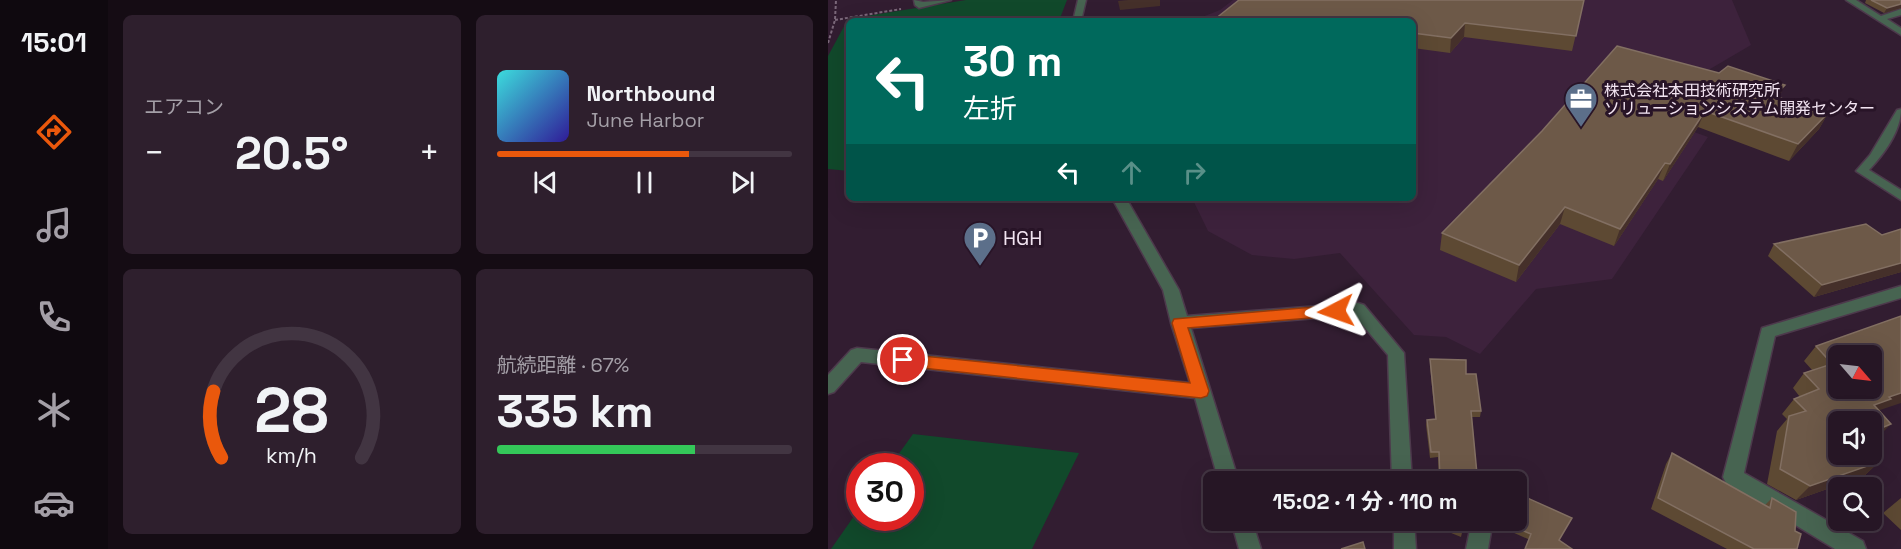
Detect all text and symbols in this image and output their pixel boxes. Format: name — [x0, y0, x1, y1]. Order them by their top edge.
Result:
text: 15:01 — [21, 25, 87, 60]
text: 30 m — [963, 35, 1062, 88]
icon: left — [864, 42, 942, 120]
text: Northbound — [587, 79, 716, 107]
place label: 株式会社本田技術研究所 ソリューションシステム開発センター — [1604, 80, 1875, 119]
office icon: 株式会社本田技術研究所 ソリューションシステム開発センター — [1563, 81, 1599, 128]
text: 左折 — [963, 91, 1017, 126]
text: エアコン — [144, 94, 224, 120]
text: June Harbor — [587, 107, 704, 133]
icon: directions — [33, 111, 75, 153]
text: 20.5° — [235, 125, 349, 182]
text: − — [144, 132, 164, 174]
text: + — [419, 132, 440, 174]
icon: left — [1052, 156, 1085, 189]
icon: ahead — [1115, 156, 1148, 189]
icon: right — [1178, 156, 1211, 189]
icon: previous — [529, 166, 562, 199]
icon: pause — [628, 166, 661, 199]
icon: next — [726, 166, 759, 199]
icon: music — [33, 204, 75, 246]
parking icon: HGH — [962, 220, 998, 267]
place label: HGH — [1003, 225, 1042, 251]
position arrow — [1304, 279, 1368, 343]
icon: phone — [33, 296, 75, 338]
pin — [877, 334, 928, 385]
icon: arrive — [886, 343, 919, 376]
north arrow — [1828, 345, 1882, 399]
map controls — [1828, 345, 1882, 531]
text: 航続距離 · 67% — [497, 352, 629, 378]
text: 28 — [254, 371, 329, 450]
text: 335 km — [497, 383, 653, 440]
icon: climate — [33, 389, 75, 431]
button: sound — [1828, 411, 1882, 465]
text: km/h — [266, 443, 317, 470]
speed limit sign: 30 — [846, 453, 924, 531]
button: search — [1828, 477, 1882, 531]
icon: car — [33, 482, 75, 524]
text: 15:02 · 1 分 · 110 m — [1272, 487, 1458, 515]

